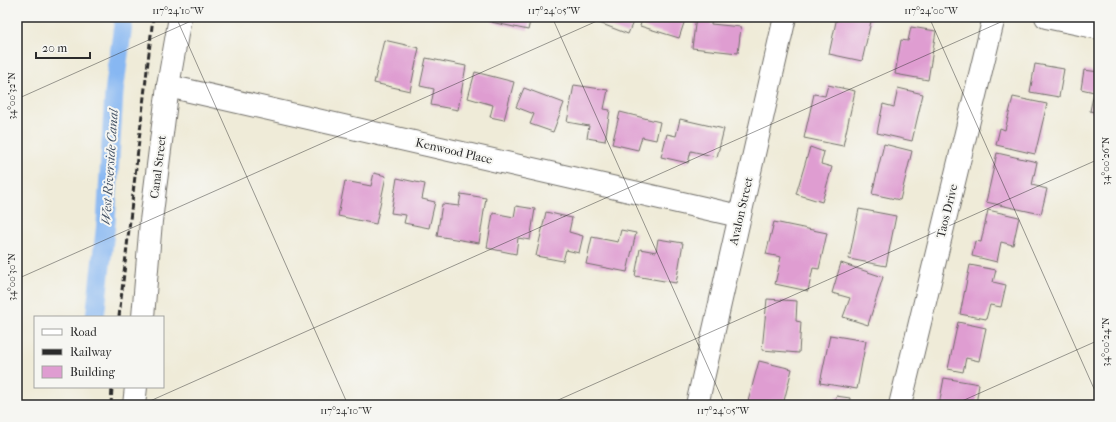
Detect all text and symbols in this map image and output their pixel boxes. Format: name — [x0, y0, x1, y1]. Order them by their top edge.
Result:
text: 117°24'10"W — [152, 5, 205, 17]
text: 117°24'05"W — [528, 5, 581, 17]
text: 117°24'00"W — [904, 5, 959, 17]
scale bar — [36, 34, 90, 60]
text: 20 m — [42, 41, 67, 55]
text: 34°00'32"N — [6, 72, 18, 120]
water label: West Riverside Canal — [98, 107, 121, 225]
street label: Canal Street — [147, 134, 169, 199]
street label: Kenwood Place — [414, 135, 494, 167]
text: 34°00'26"N — [1100, 136, 1112, 185]
street label: Avalon Street — [726, 175, 756, 247]
street label: Taos Drive — [934, 183, 960, 239]
text: 34°00'30"N — [6, 253, 18, 301]
legend — [34, 316, 164, 388]
text: 34°00'24"N — [1100, 317, 1112, 367]
text: Road — [70, 325, 97, 339]
text: Railway — [70, 345, 112, 359]
text: Building — [70, 365, 115, 379]
text: 117°24'10"W — [320, 405, 373, 417]
text: 117°24'05"W — [697, 405, 750, 417]

